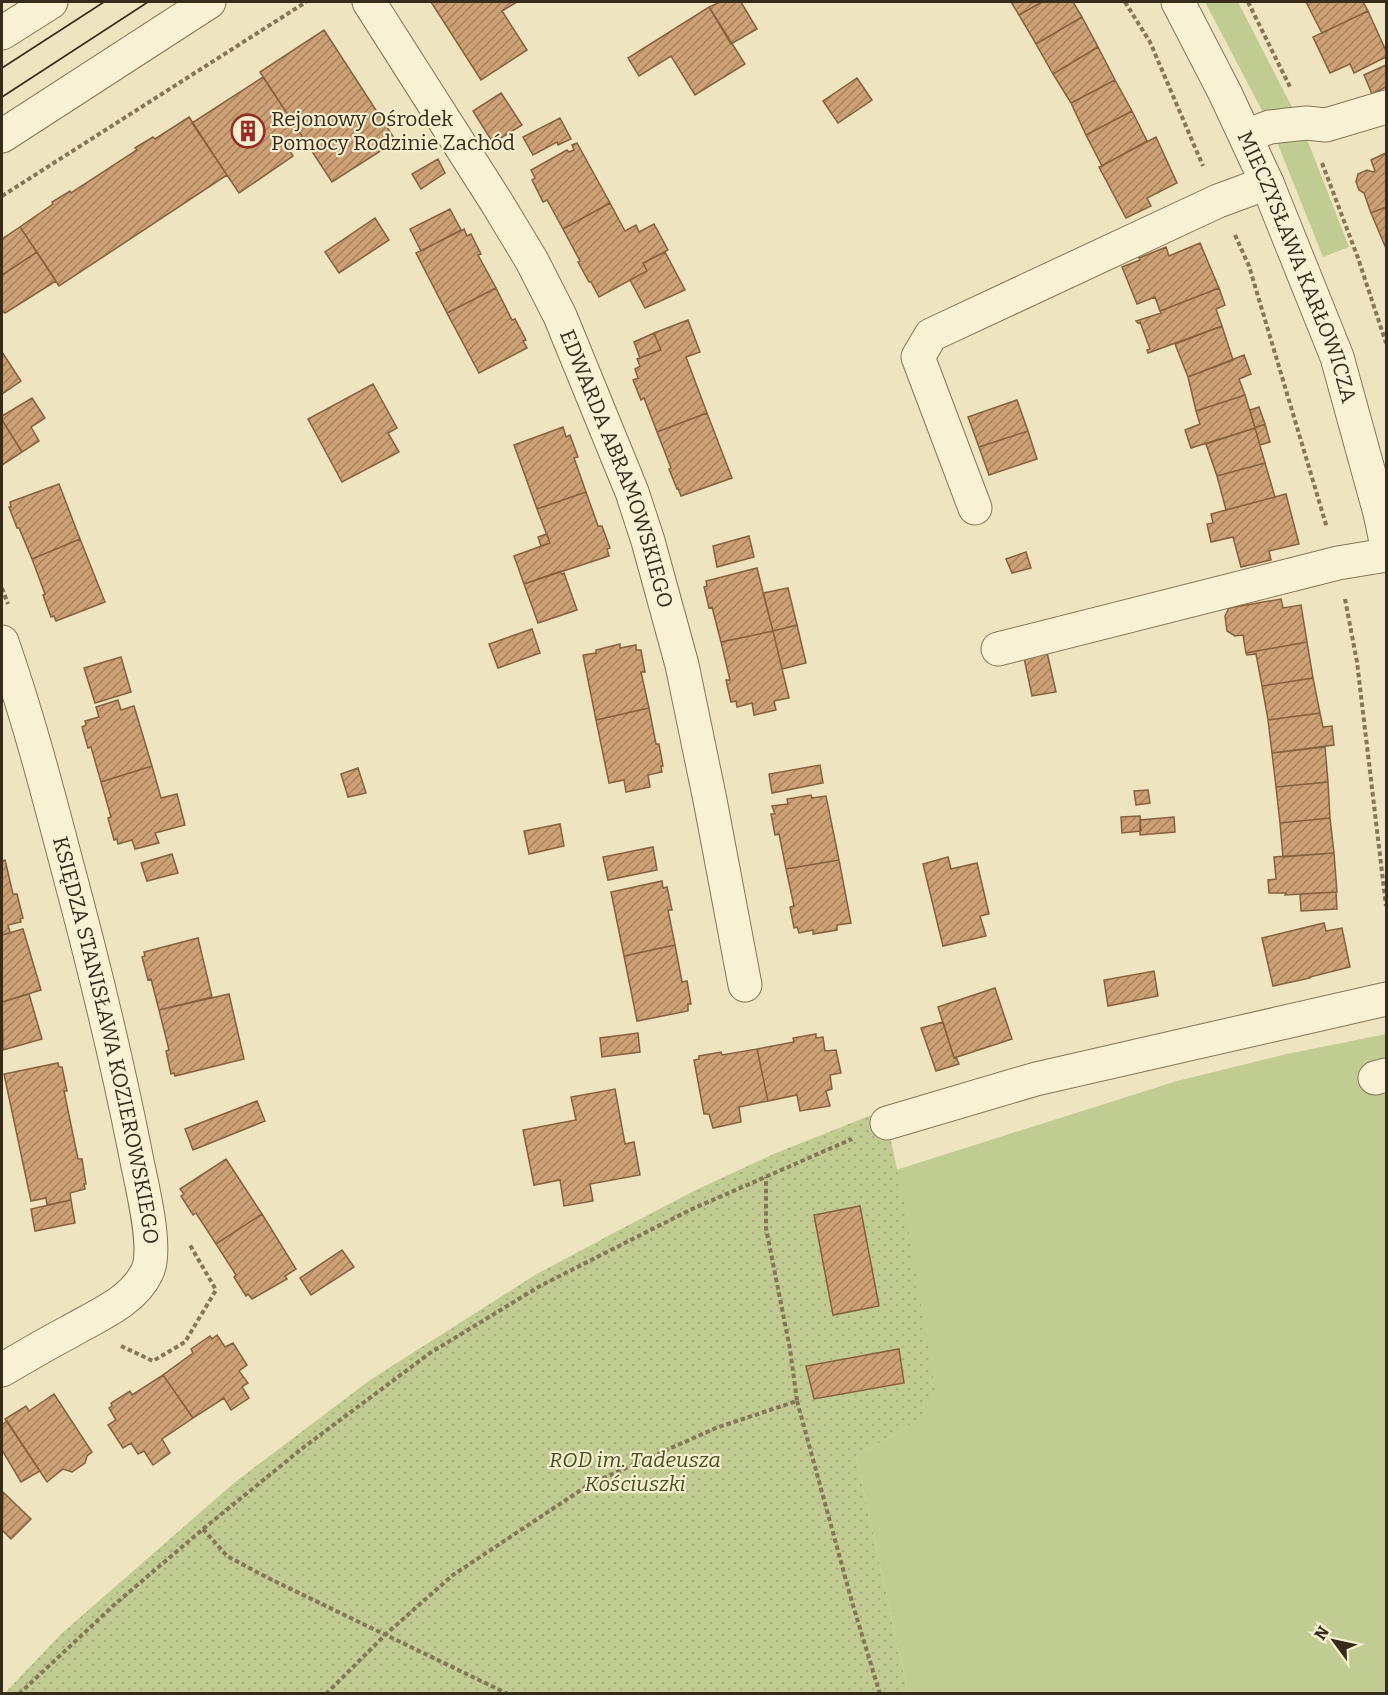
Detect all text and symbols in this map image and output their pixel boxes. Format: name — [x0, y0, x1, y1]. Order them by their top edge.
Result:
place label: Rejonowy Ośrodek Pomocy Rodzinie Zachód — [271, 106, 515, 156]
building icon: Rejonowy Ośrodek Pomocy Rodzinie Zachód — [230, 113, 266, 149]
street label: MIECZYSŁAWA KARŁOWICZA — [1232, 127, 1362, 406]
street label: EDWARDA ABRAMOWSKIEGO — [554, 326, 679, 611]
street label: KSIĘDZA STANISŁAWA KOZIEROWSKIEGO — [47, 834, 164, 1245]
park label: ROD im. Tadeusza Kościuszki — [549, 1447, 721, 1497]
north arrow — [1304, 1611, 1364, 1671]
text: N — [1311, 1623, 1333, 1643]

